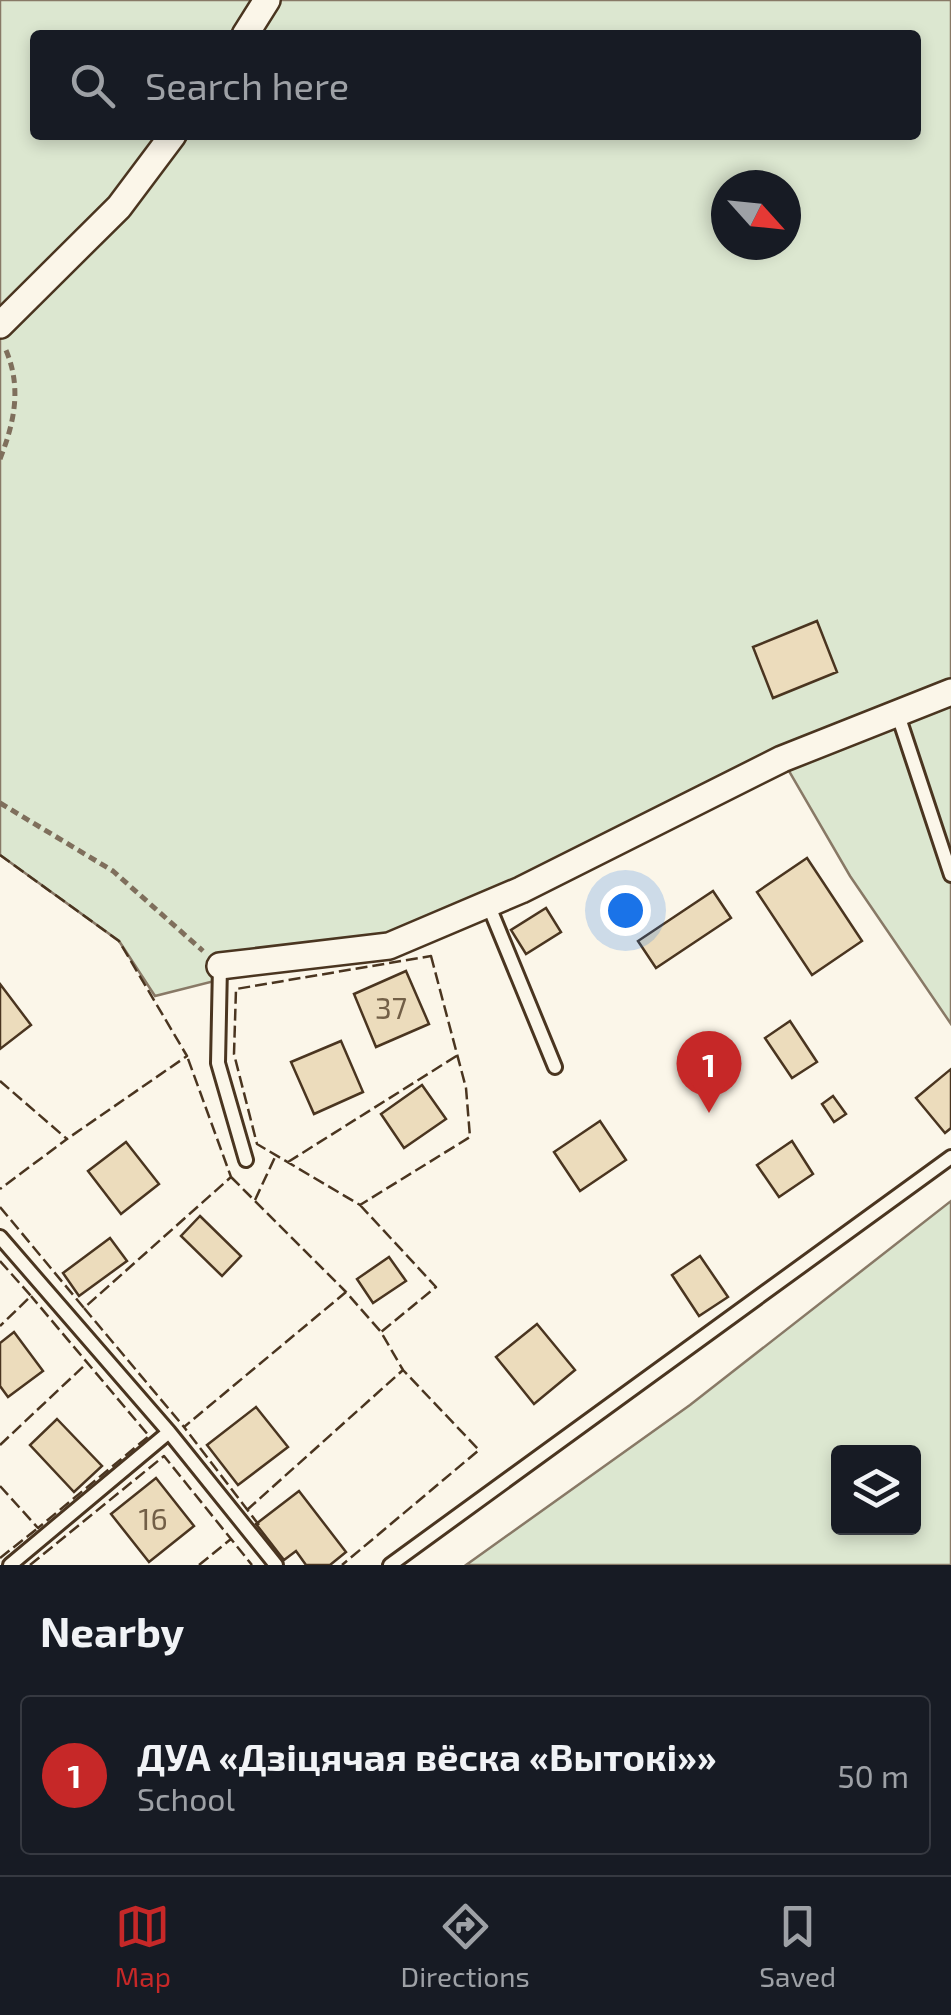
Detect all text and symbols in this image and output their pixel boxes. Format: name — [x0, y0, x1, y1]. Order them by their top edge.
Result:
search box — [30, 30, 921, 140]
icon: search — [65, 58, 120, 113]
text: Search here — [145, 62, 349, 108]
north arrow — [711, 170, 801, 260]
your location — [600, 885, 651, 936]
house number: 37 — [375, 989, 407, 1025]
pin: 1 — [676, 1030, 742, 1113]
map controls — [831, 1445, 921, 1535]
button: layers — [831, 1445, 921, 1535]
house number: 16 — [138, 1500, 168, 1536]
text: Nearby — [40, 1605, 184, 1655]
text: ДУА «Дзіцячая вёска «Вытокі»» — [137, 1733, 717, 1779]
text: 1 — [68, 1756, 81, 1794]
text: 50 m — [837, 1756, 909, 1794]
text: School — [137, 1779, 235, 1817]
tab: Map — [115, 1899, 171, 1993]
tab: Directions — [401, 1899, 530, 1993]
tab: Saved — [759, 1899, 836, 1993]

